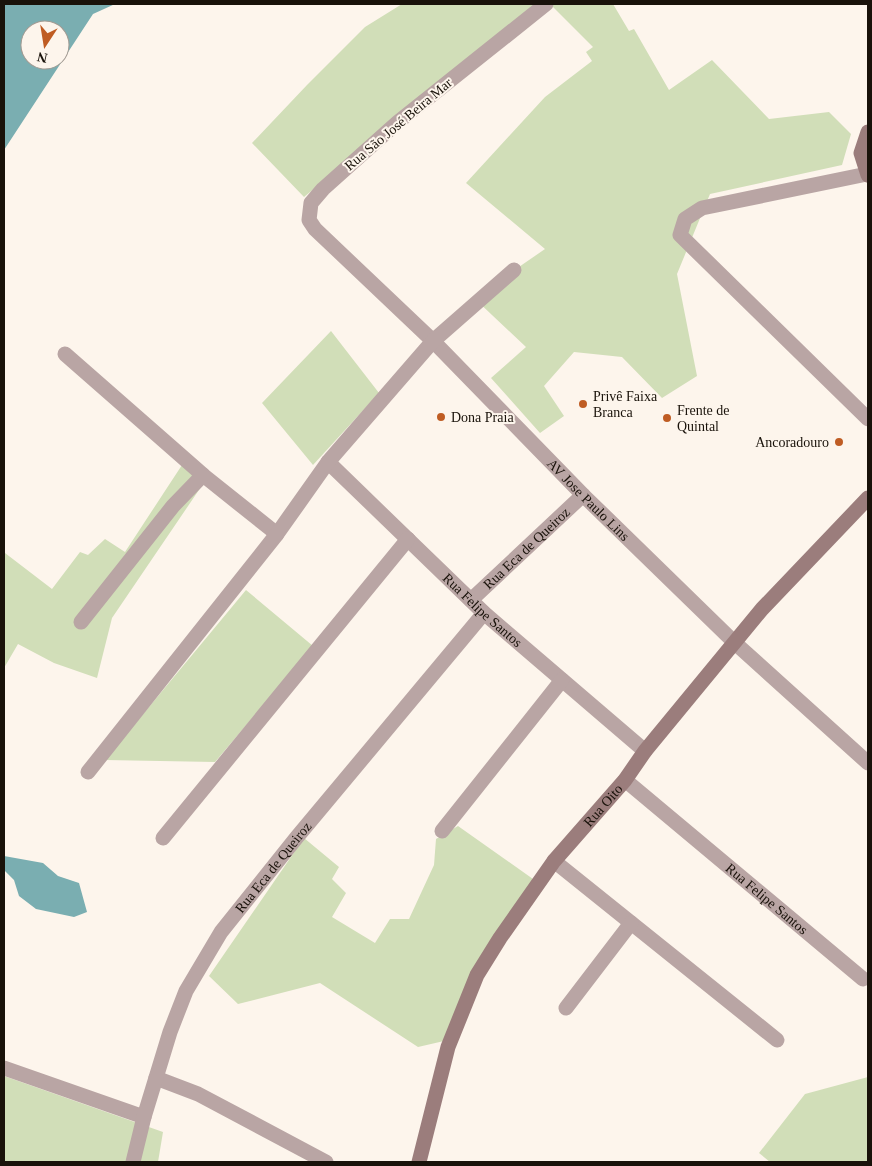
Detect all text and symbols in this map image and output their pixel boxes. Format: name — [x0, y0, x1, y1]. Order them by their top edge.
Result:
north arrow — [20, 20, 70, 70]
text: N — [36, 49, 49, 66]
street label: Rua São José Beira Mar — [342, 75, 455, 174]
place label: Privê Faixa Branca — [593, 389, 658, 420]
marker: Privê Faixa Branca — [577, 398, 589, 410]
place label: Frente de Quintal — [677, 403, 729, 434]
place label: Dona Praia — [451, 410, 514, 425]
marker: Dona Praia — [435, 411, 447, 423]
marker: Frente de Quintal — [661, 412, 673, 424]
place label: Ancoradouro — [755, 435, 829, 450]
marker: Ancoradouro — [833, 436, 845, 448]
street label: AV Jose Paulo Lins — [544, 456, 632, 544]
street label: Rua Eca de Queiroz — [481, 504, 573, 592]
street label: Rua Felipe Santos — [440, 570, 525, 650]
street label: Rua Oito — [581, 781, 626, 830]
street label: Rua Eca de Queiroz — [232, 819, 314, 916]
street label: Rua Felipe Santos — [723, 861, 811, 937]

